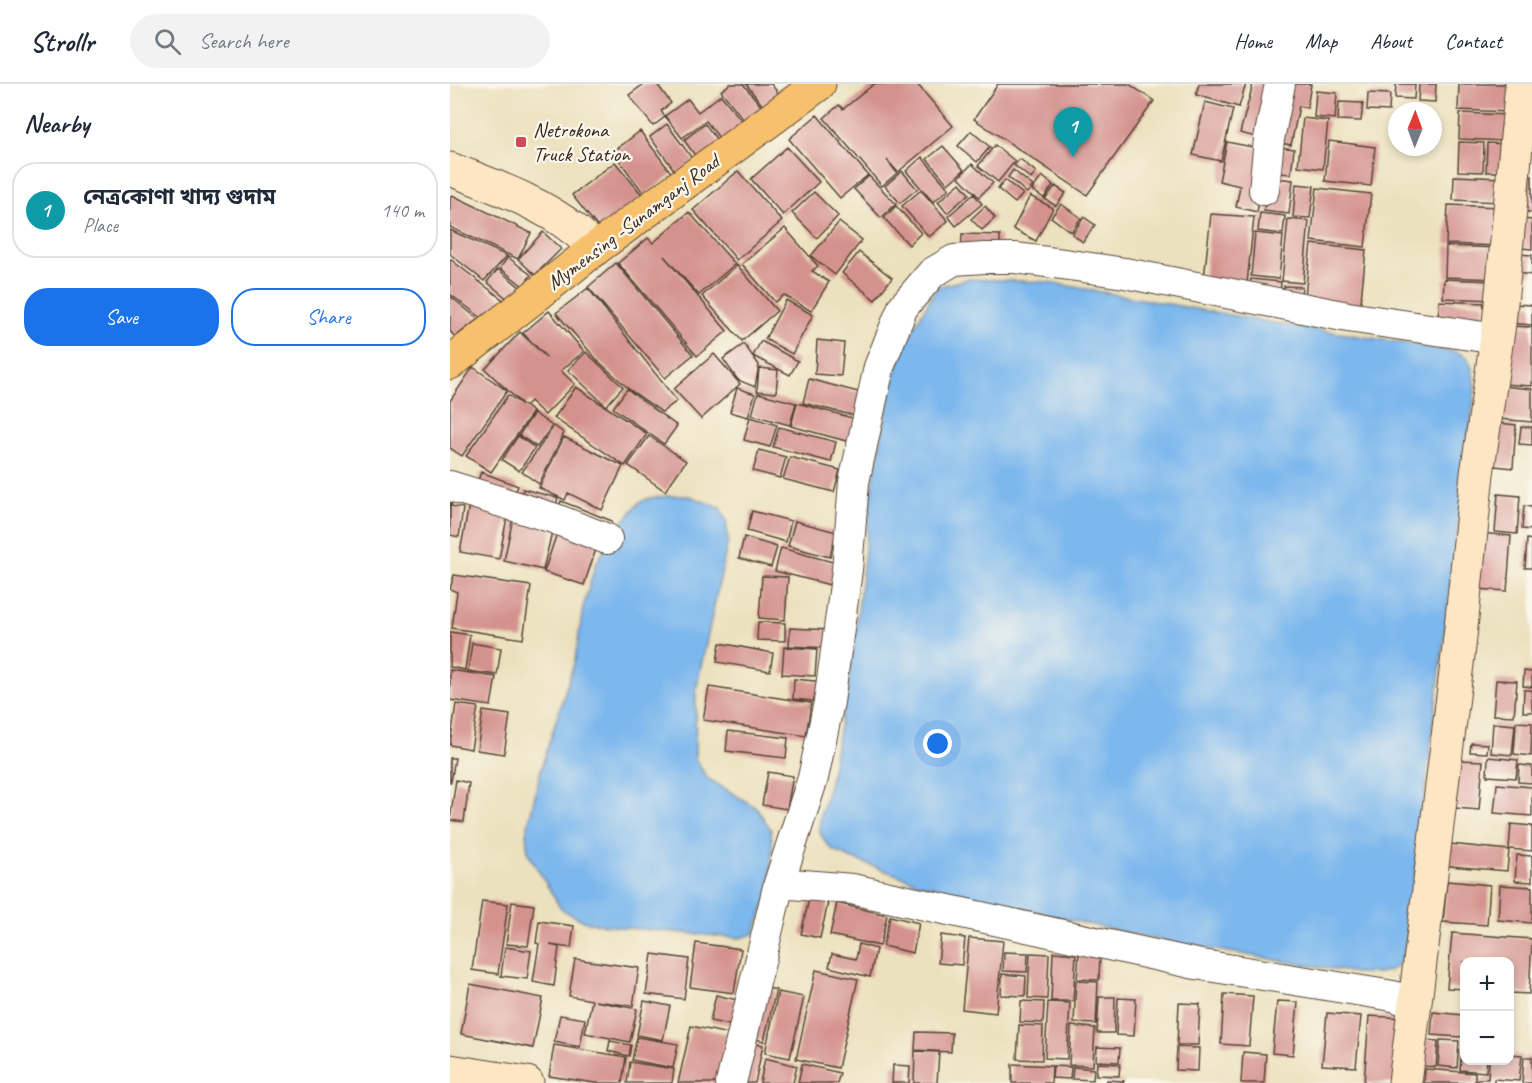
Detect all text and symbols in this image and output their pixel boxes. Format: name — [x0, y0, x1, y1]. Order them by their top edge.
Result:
search box — [130, 14, 550, 68]
text: Strollr — [30, 24, 94, 59]
icon: search — [151, 25, 184, 58]
text: Search here — [199, 27, 289, 55]
text: Home — [1234, 28, 1272, 54]
text: Map — [1305, 28, 1337, 54]
text: About — [1370, 28, 1412, 54]
text: Contact — [1445, 28, 1502, 54]
north arrow — [1388, 102, 1442, 156]
text: Nearby — [24, 107, 89, 140]
pin: 1 — [1054, 107, 1092, 157]
place label: Netrokona Truck Station — [533, 117, 631, 167]
marker: Netrokona Truck Station — [514, 135, 528, 149]
street label: Mymensing -Sunamganj Road — [542, 147, 727, 295]
text: ‌নেত্র‌কোণা খাদ্য গুদাম — [83, 183, 276, 211]
text: 1 — [41, 198, 50, 223]
text: 140 m — [381, 198, 424, 223]
text: Place — [83, 213, 118, 238]
button: Save — [24, 288, 219, 346]
button: Share — [231, 288, 426, 346]
your location — [923, 729, 952, 758]
map controls — [1460, 957, 1514, 1065]
button: + — [1460, 957, 1514, 1011]
button: − — [1460, 1011, 1514, 1065]

